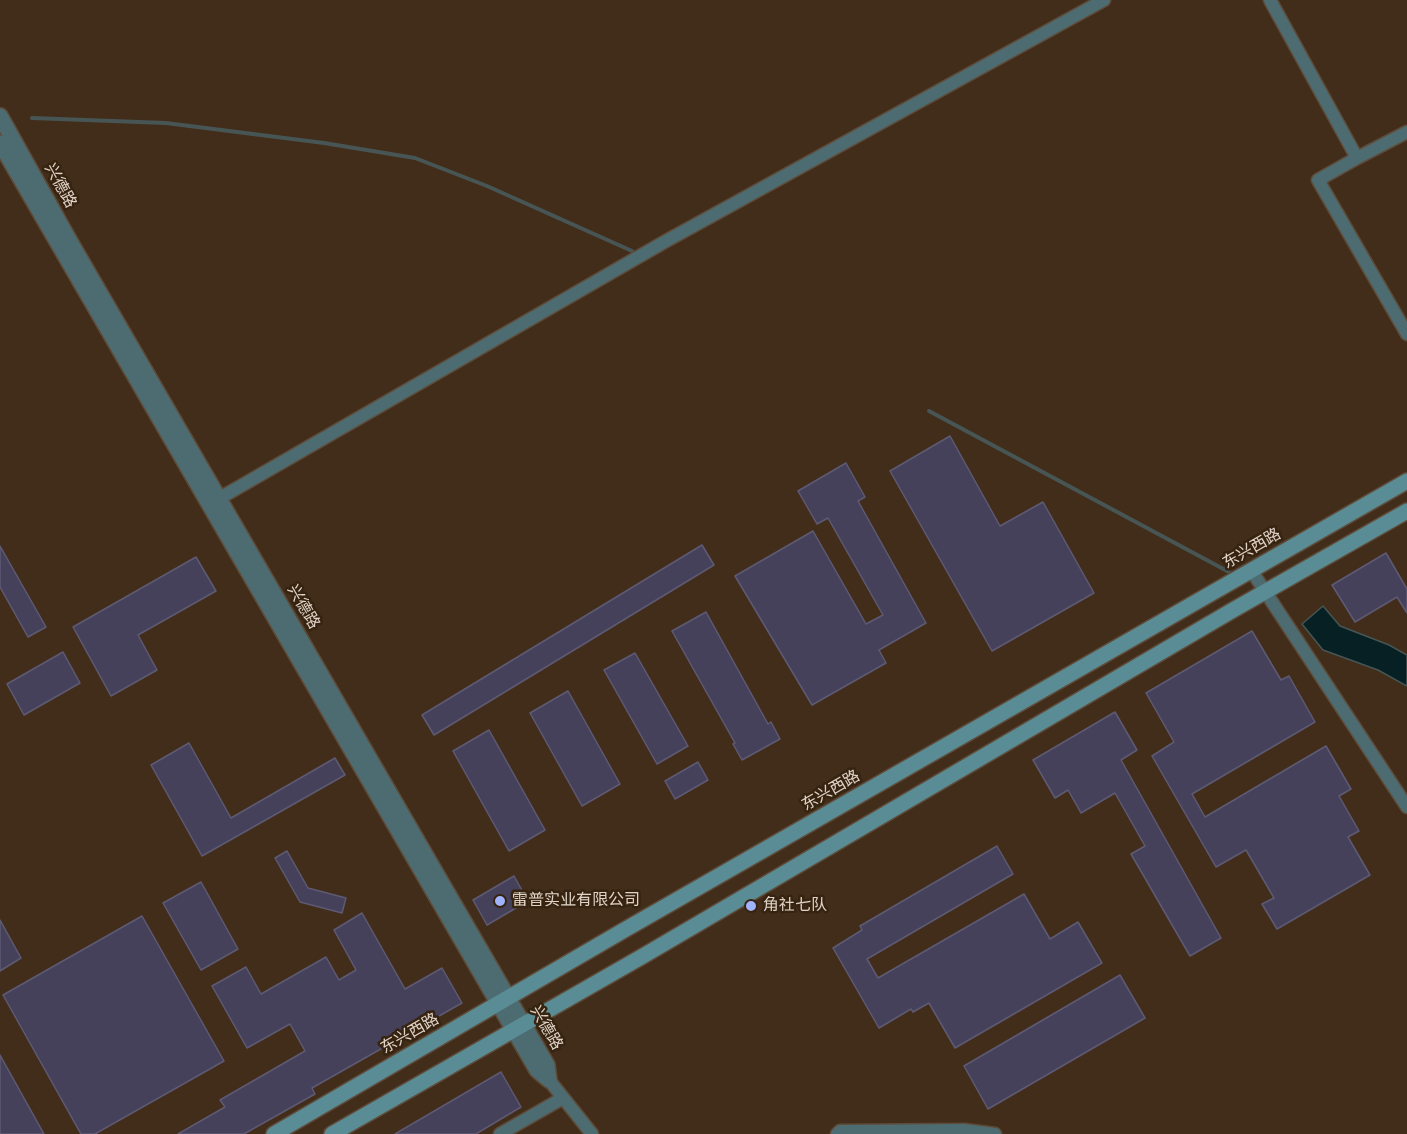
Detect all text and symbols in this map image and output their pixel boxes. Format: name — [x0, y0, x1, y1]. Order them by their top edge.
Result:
street label: 兴德路 — [40, 160, 80, 212]
street label: 东兴西路 — [1219, 525, 1285, 573]
street label: 兴德路 — [283, 581, 323, 633]
street label: 东兴西路 — [798, 767, 864, 815]
place label: 雷普实业有限公司 — [512, 891, 640, 911]
marker: 雷普实业有限公司 — [493, 894, 507, 908]
place label: 角社七队 — [763, 896, 827, 916]
marker: 角社七队 — [744, 899, 758, 913]
street label: 兴德路 — [526, 1002, 566, 1054]
street label: 东兴西路 — [377, 1010, 443, 1058]

